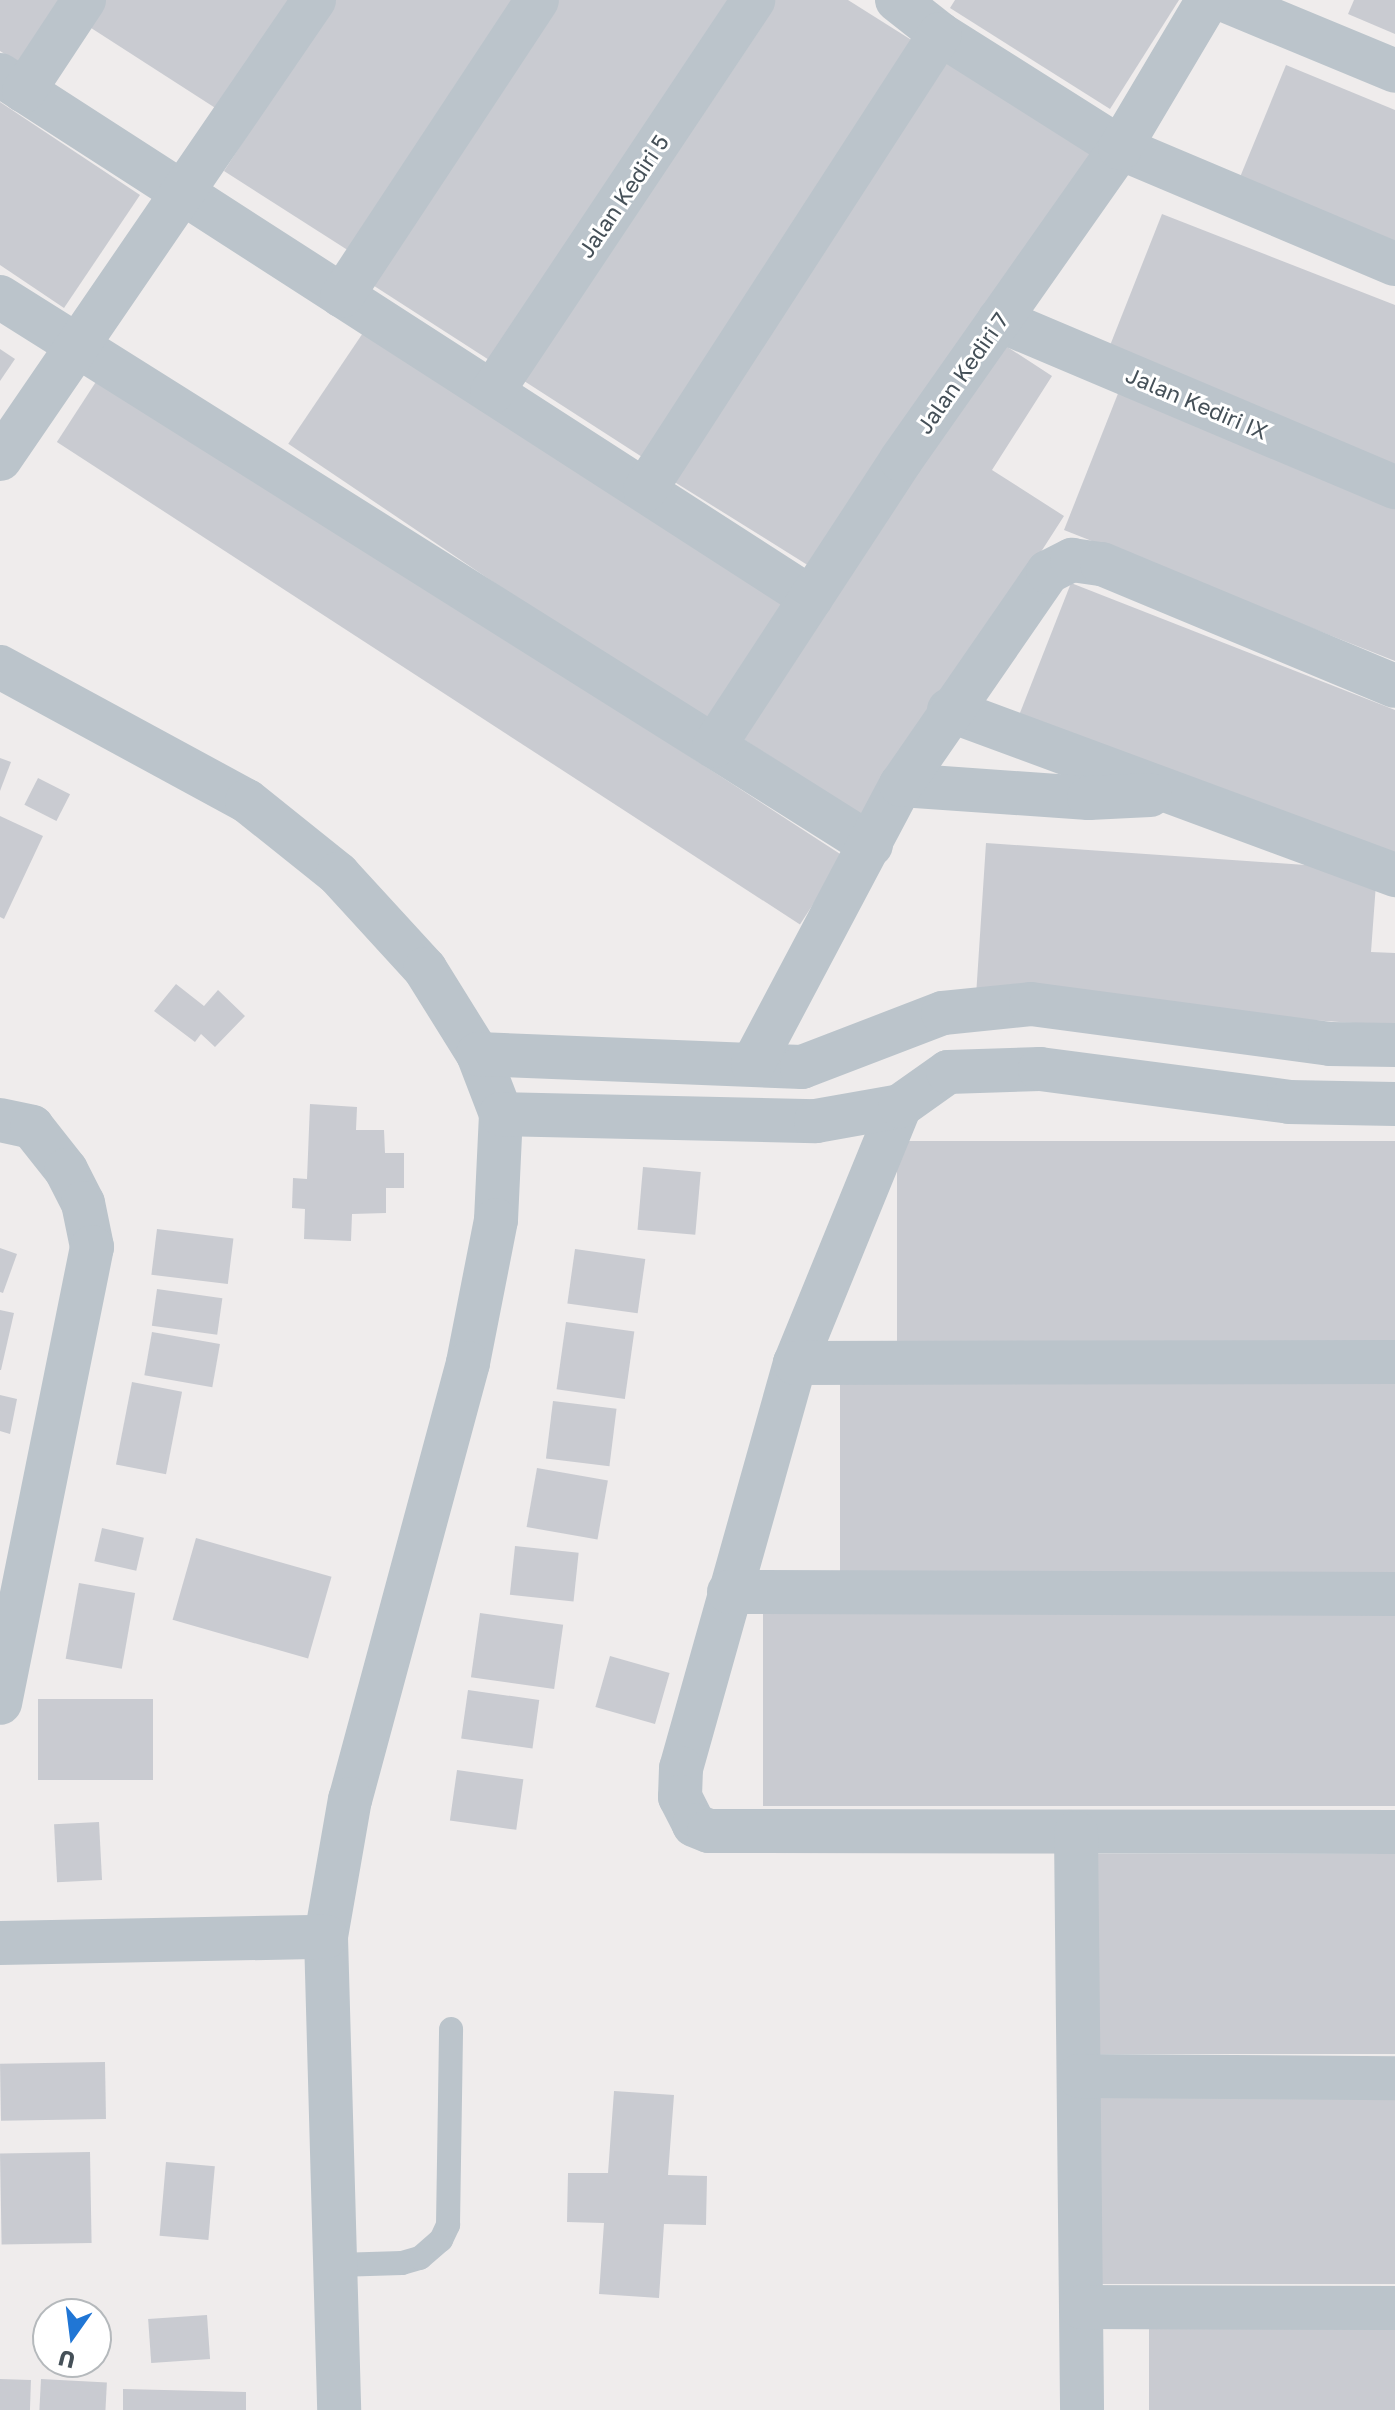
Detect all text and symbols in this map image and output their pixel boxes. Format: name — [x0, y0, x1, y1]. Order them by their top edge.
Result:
street label: Jalan Kediri 5 — [572, 129, 674, 263]
street label: Jalan Kediri 7 — [911, 307, 1013, 439]
street label: Jalan Kediri IX — [1122, 361, 1272, 445]
north arrow — [32, 2298, 112, 2378]
text: U — [55, 2345, 78, 2375]

